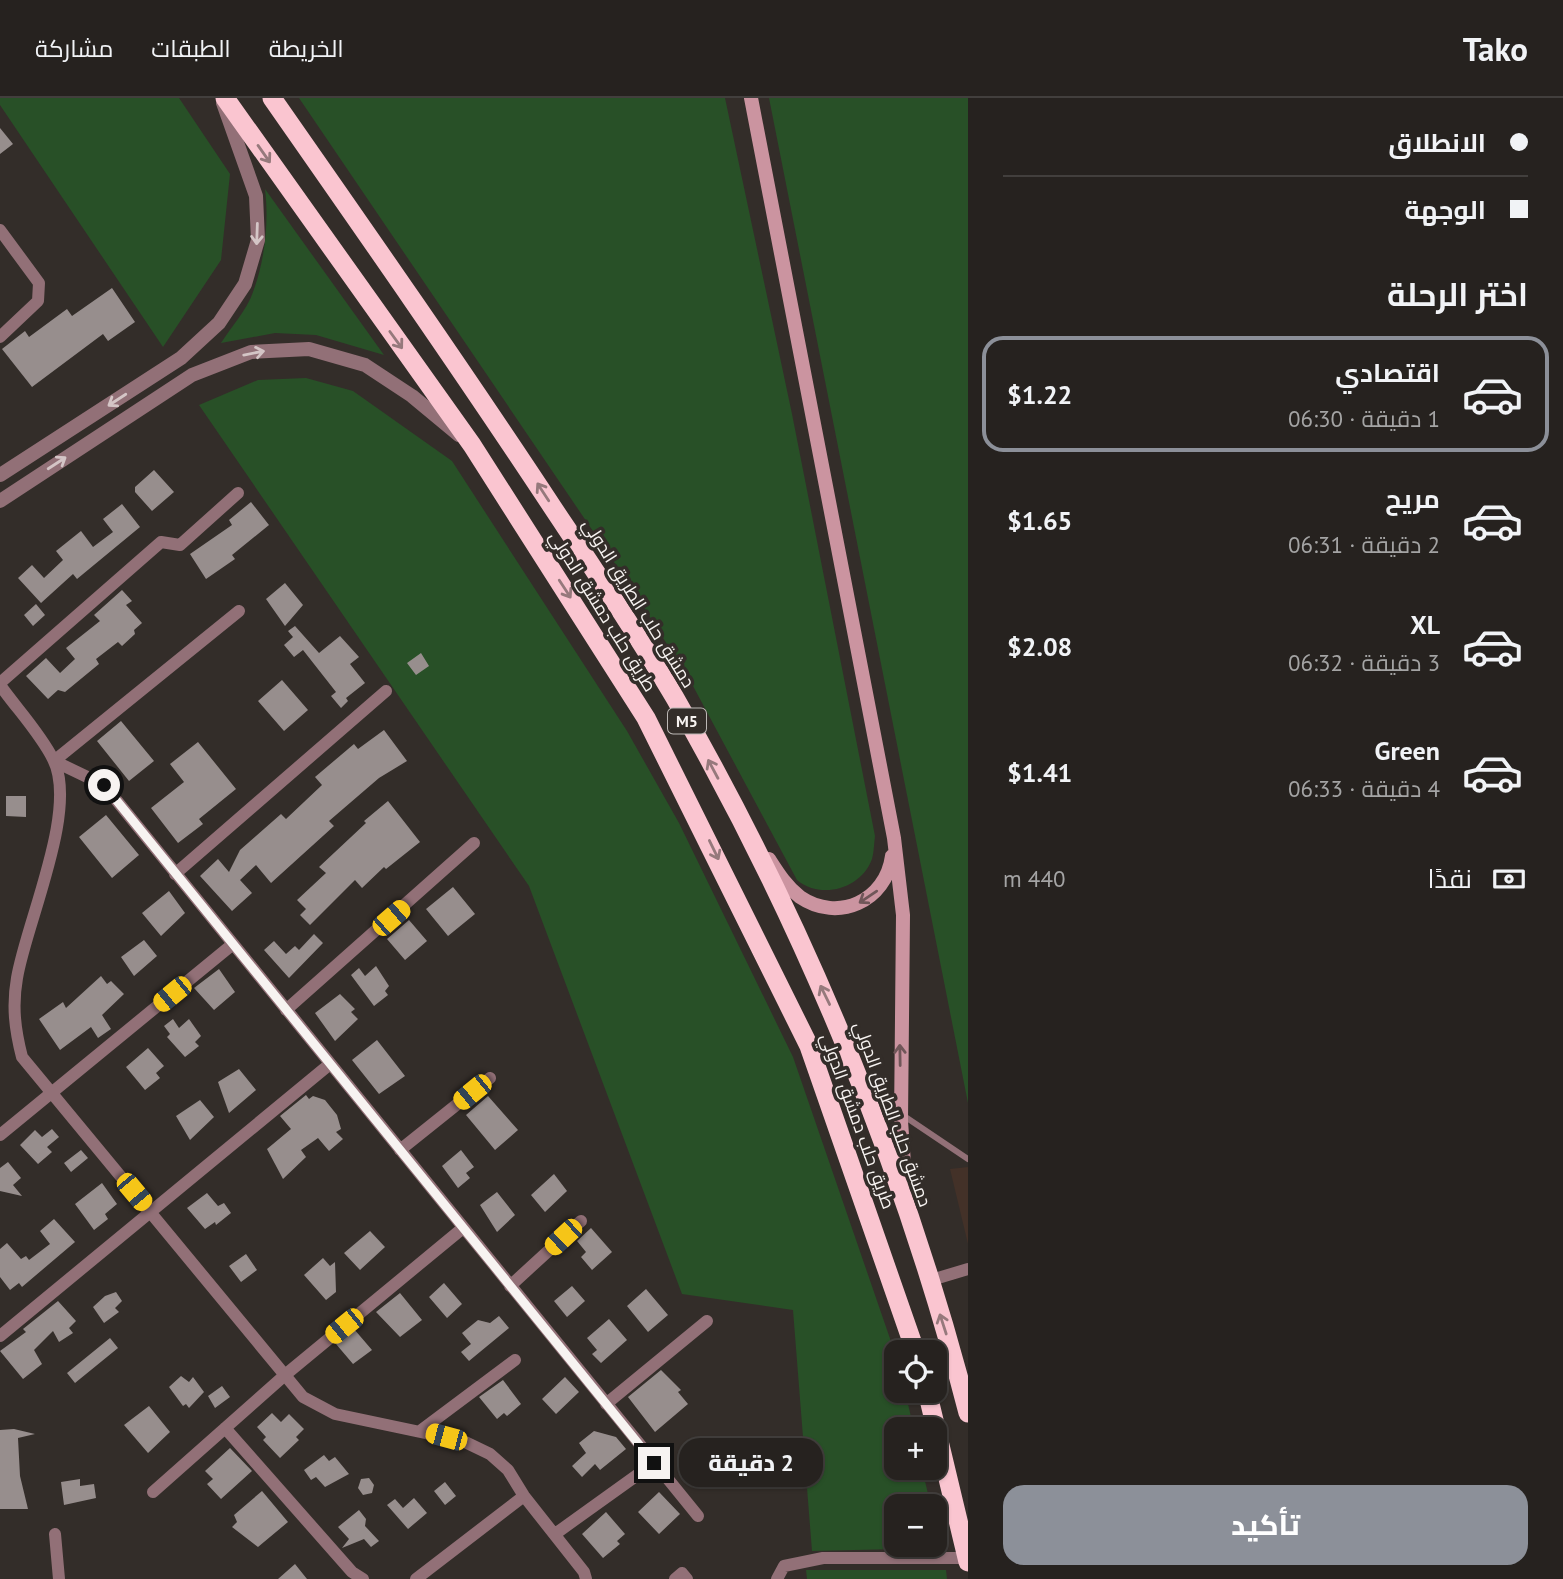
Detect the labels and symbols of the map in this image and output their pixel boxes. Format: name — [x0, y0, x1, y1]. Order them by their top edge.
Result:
one-way arrow — [257, 144, 271, 163]
one-way arrow — [250, 222, 263, 245]
one-way arrow — [389, 330, 403, 349]
one-way arrow — [242, 346, 265, 359]
one-way arrow — [107, 393, 127, 407]
one-way arrow — [47, 456, 66, 471]
one-way arrow — [535, 483, 550, 502]
street label: دمشق حلب الطريق الدولي — [575, 514, 700, 693]
street label: طريق حلب دمشق الدولي — [542, 526, 662, 697]
one-way arrow — [558, 578, 572, 598]
road number: M5 — [668, 708, 706, 734]
one-way arrow — [706, 759, 719, 780]
route start — [88, 769, 120, 801]
one-way arrow — [707, 839, 721, 860]
one-way arrow — [859, 889, 878, 904]
car — [369, 896, 414, 940]
car — [150, 973, 195, 1015]
one-way arrow — [818, 985, 831, 1006]
street label: دمشق حلب الطريق الدولي — [846, 1018, 937, 1211]
street label: طريق حلب دمشق الدولي — [813, 1030, 900, 1213]
one-way arrow — [893, 1043, 907, 1066]
car — [450, 1071, 495, 1113]
car — [113, 1169, 156, 1215]
car — [541, 1215, 586, 1259]
car — [322, 1305, 367, 1347]
one-way arrow — [936, 1314, 948, 1336]
car — [423, 1421, 470, 1453]
callout: 2 دقيقة — [678, 1438, 822, 1488]
route end — [638, 1447, 670, 1479]

